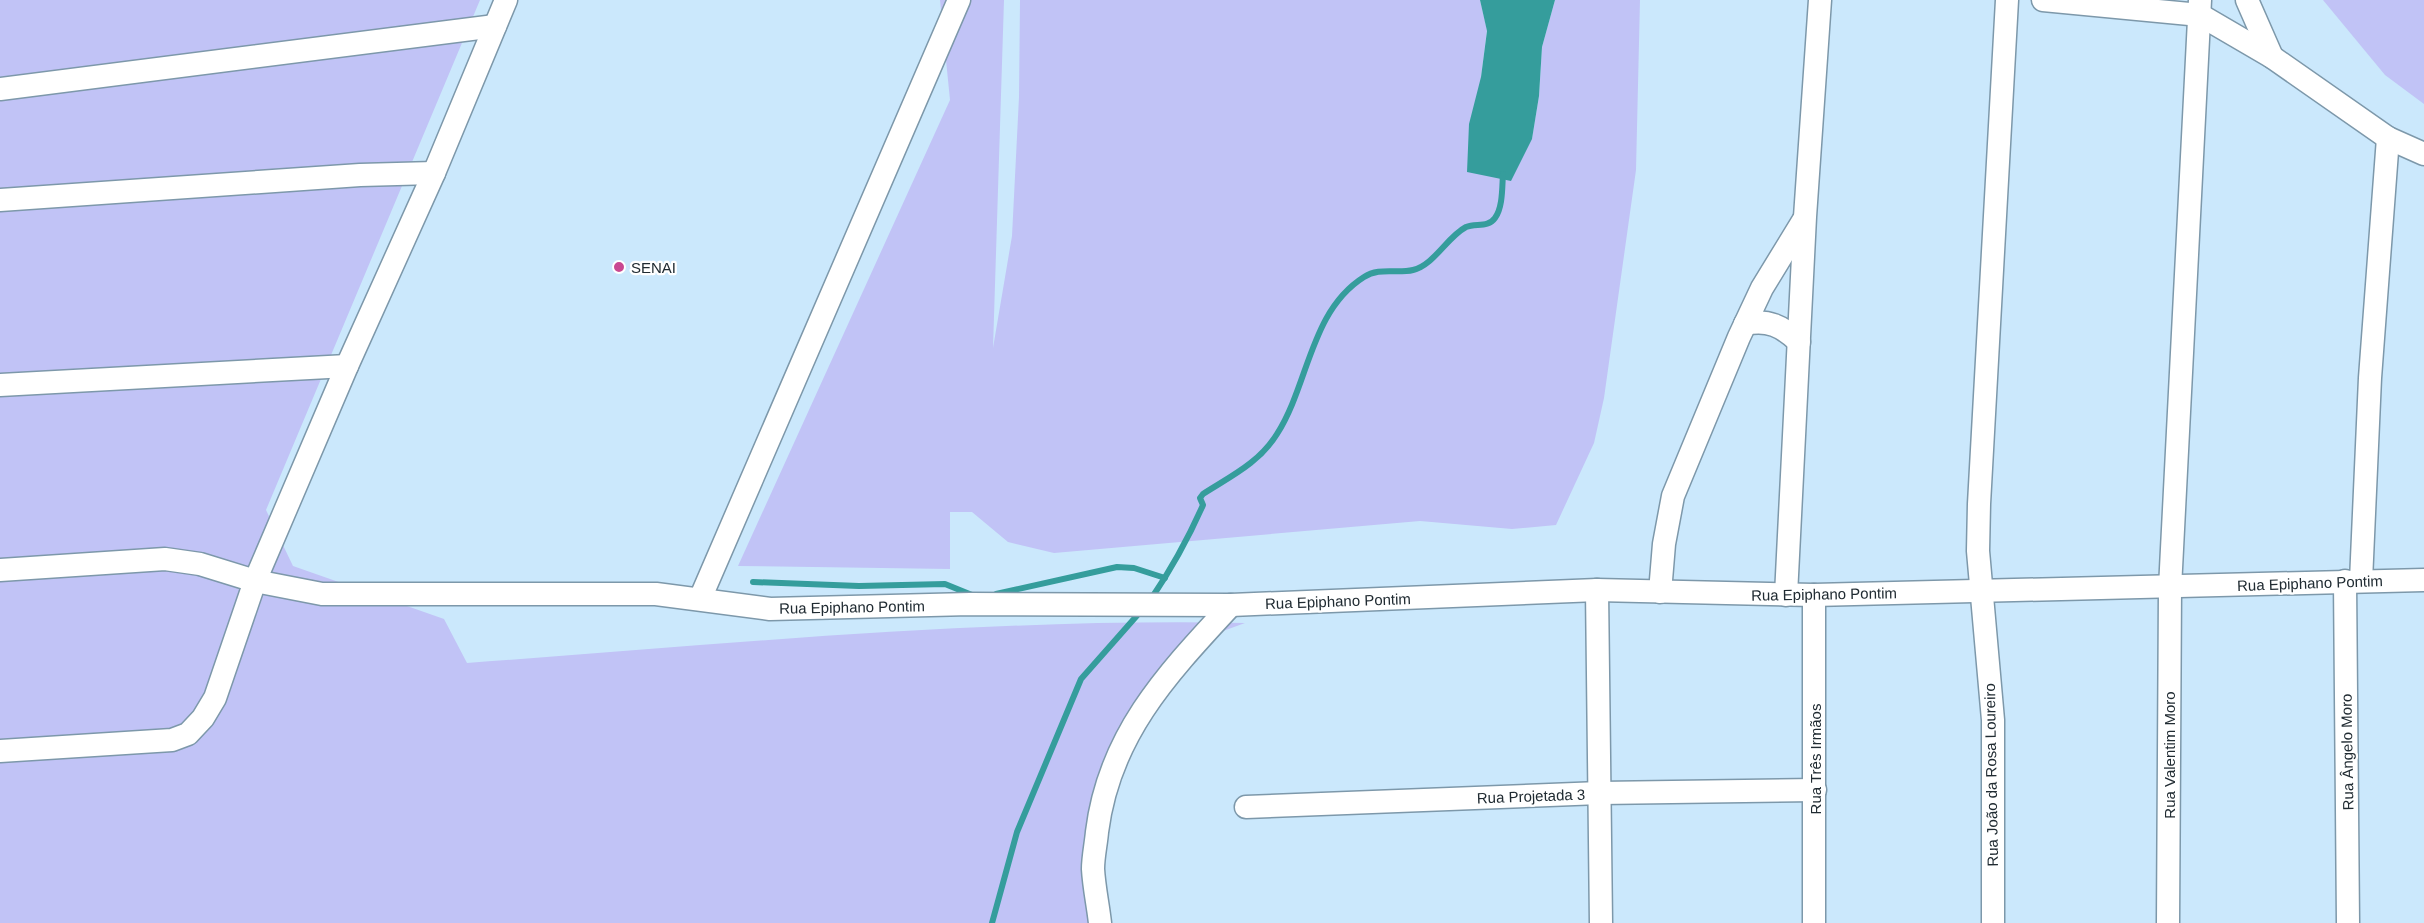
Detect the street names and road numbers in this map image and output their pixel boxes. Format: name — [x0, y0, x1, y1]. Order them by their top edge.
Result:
street label: Rua Epiphano Pontim — [2237, 572, 2383, 594]
street label: Rua Epiphano Pontim — [1751, 584, 1897, 604]
street label: Rua Epiphano Pontim — [1265, 590, 1411, 612]
street label: Rua Epiphano Pontim — [779, 597, 925, 617]
street label: Rua João da Rosa Loureiro — [1981, 683, 2001, 867]
street label: Rua Valentim Moro — [2161, 691, 2178, 819]
street label: Rua Ângelo Moro — [2337, 693, 2357, 811]
street label: Rua Três Irmãos — [1807, 704, 1824, 814]
street label: Rua Projetada 3 — [1477, 786, 1585, 806]

